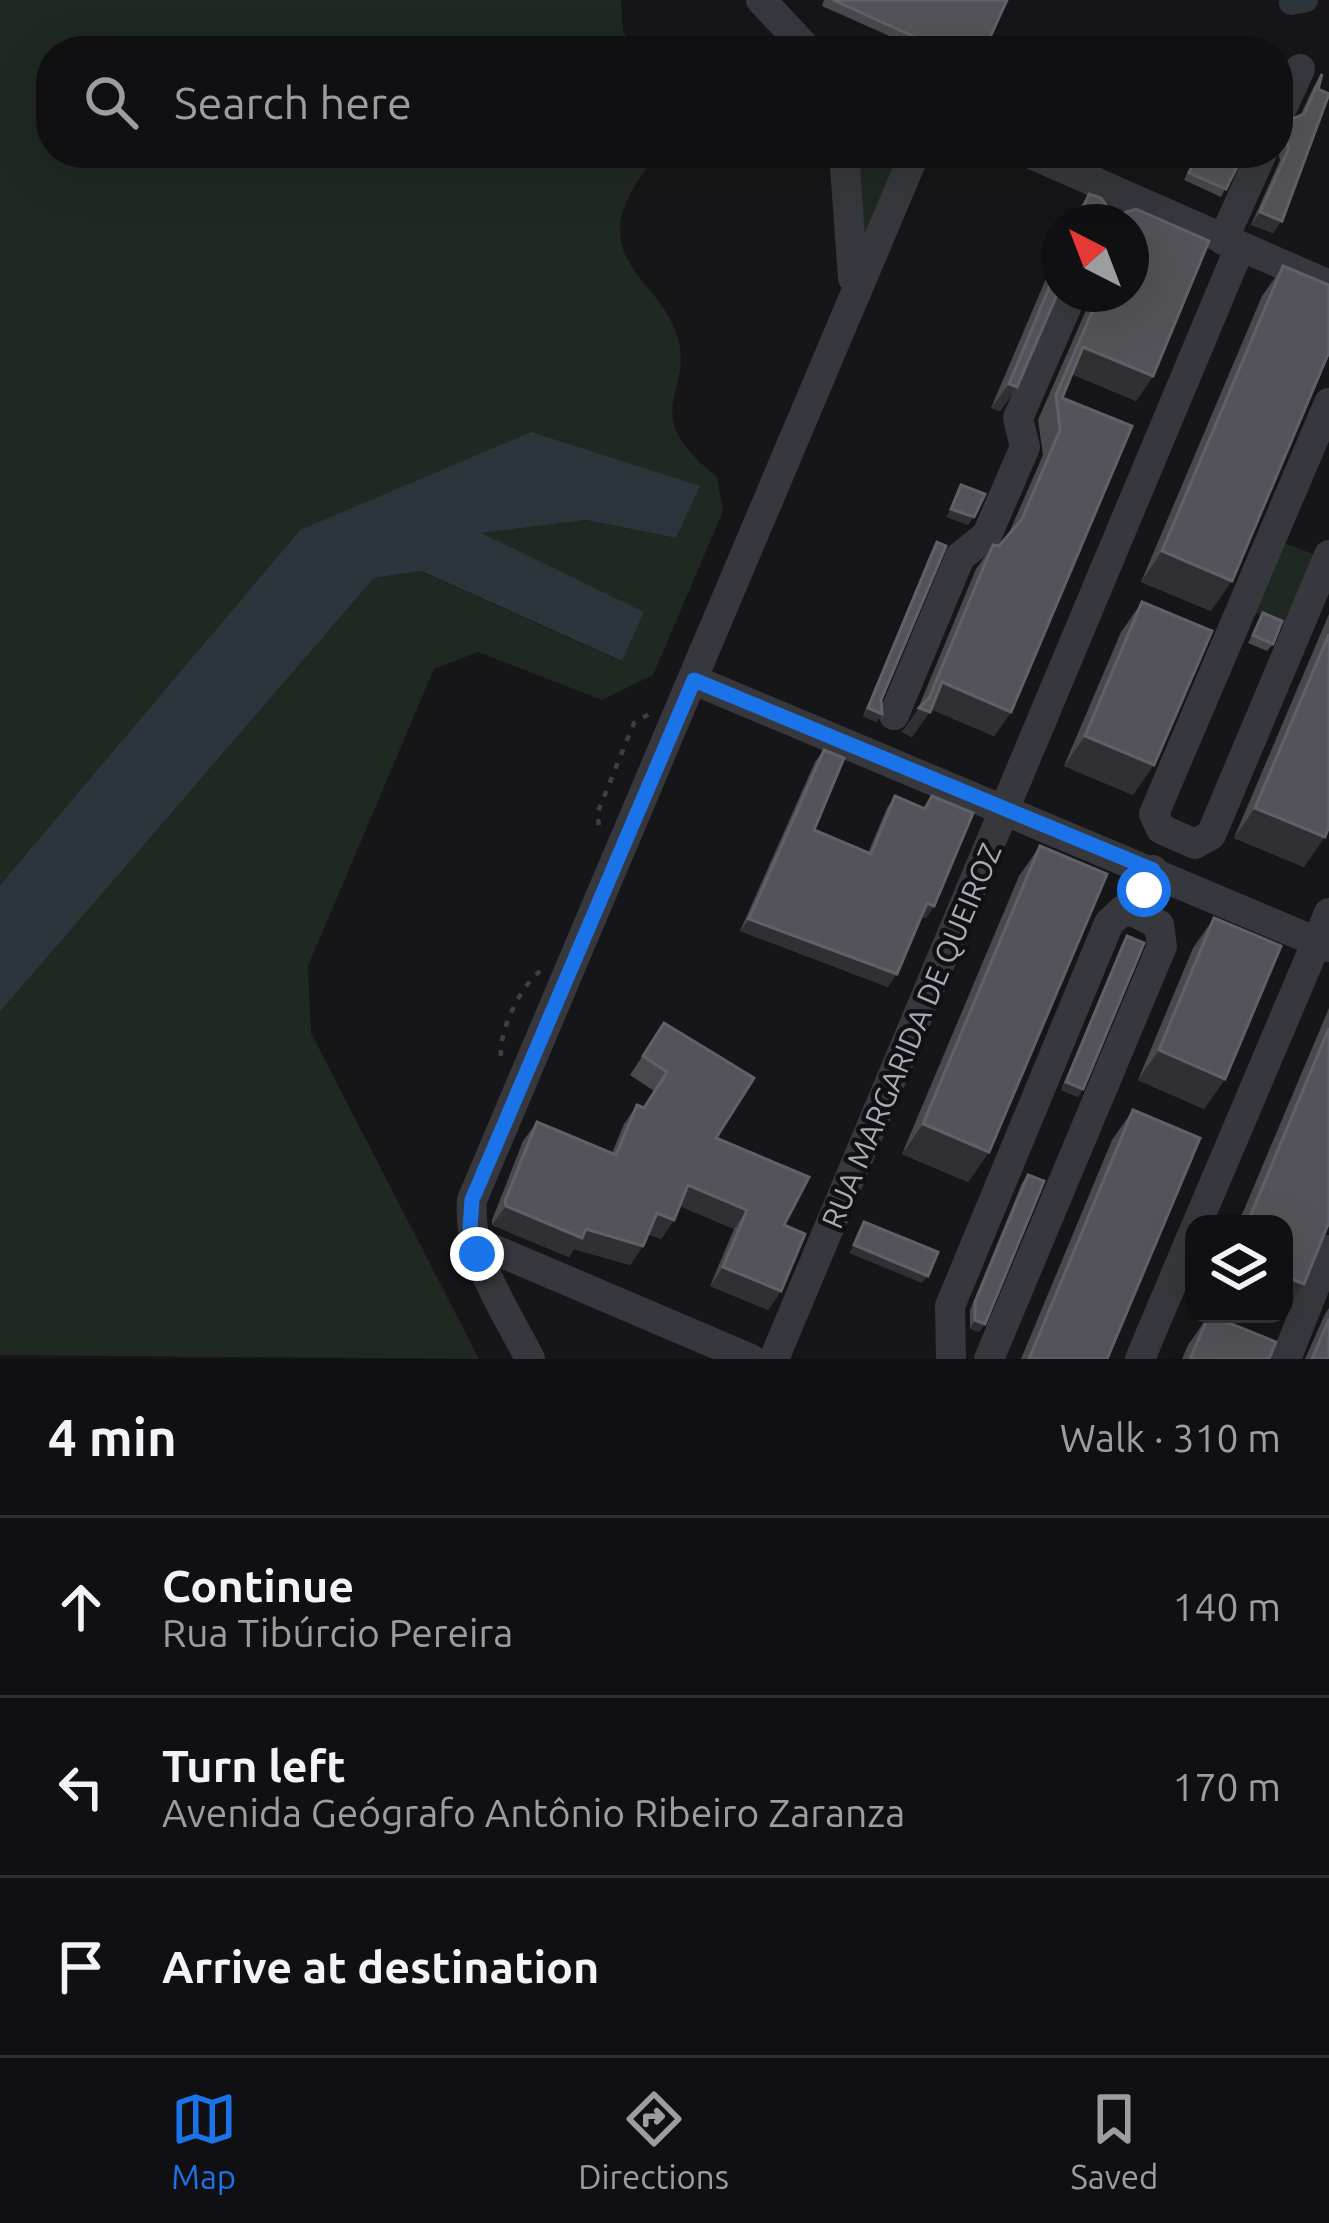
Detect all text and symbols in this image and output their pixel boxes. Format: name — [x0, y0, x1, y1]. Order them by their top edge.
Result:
search box — [36, 36, 1293, 168]
icon: search — [78, 69, 144, 135]
text: Search here — [174, 77, 412, 128]
north arrow — [1041, 204, 1149, 312]
street label: RUA MARGARIDA DE QUEIROZ — [814, 838, 1008, 1233]
route start — [1117, 863, 1171, 917]
map controls — [1185, 1215, 1293, 1323]
button: layers — [1185, 1215, 1293, 1323]
route end — [450, 1227, 504, 1281]
text: 4 min — [48, 1408, 177, 1466]
text: Walk · 310 m — [1060, 1416, 1281, 1459]
text: Continue — [162, 1560, 354, 1611]
icon: ahead — [48, 1574, 114, 1640]
text: 140 m — [1172, 1585, 1281, 1628]
text: Rua Tibúrcio Pereira — [162, 1611, 513, 1654]
text: Turn left — [162, 1740, 346, 1791]
icon: left — [48, 1754, 114, 1820]
text: 170 m — [1172, 1765, 1281, 1808]
text: Avenida Geógrafo Antônio Ribeiro Zaranza — [162, 1791, 905, 1834]
icon: arrive — [48, 1934, 114, 2000]
text: Arrive at destination — [162, 1941, 599, 1992]
tab: Map — [171, 2086, 237, 2195]
tab: Directions — [578, 2086, 729, 2195]
tab: Saved — [1070, 2086, 1158, 2195]

